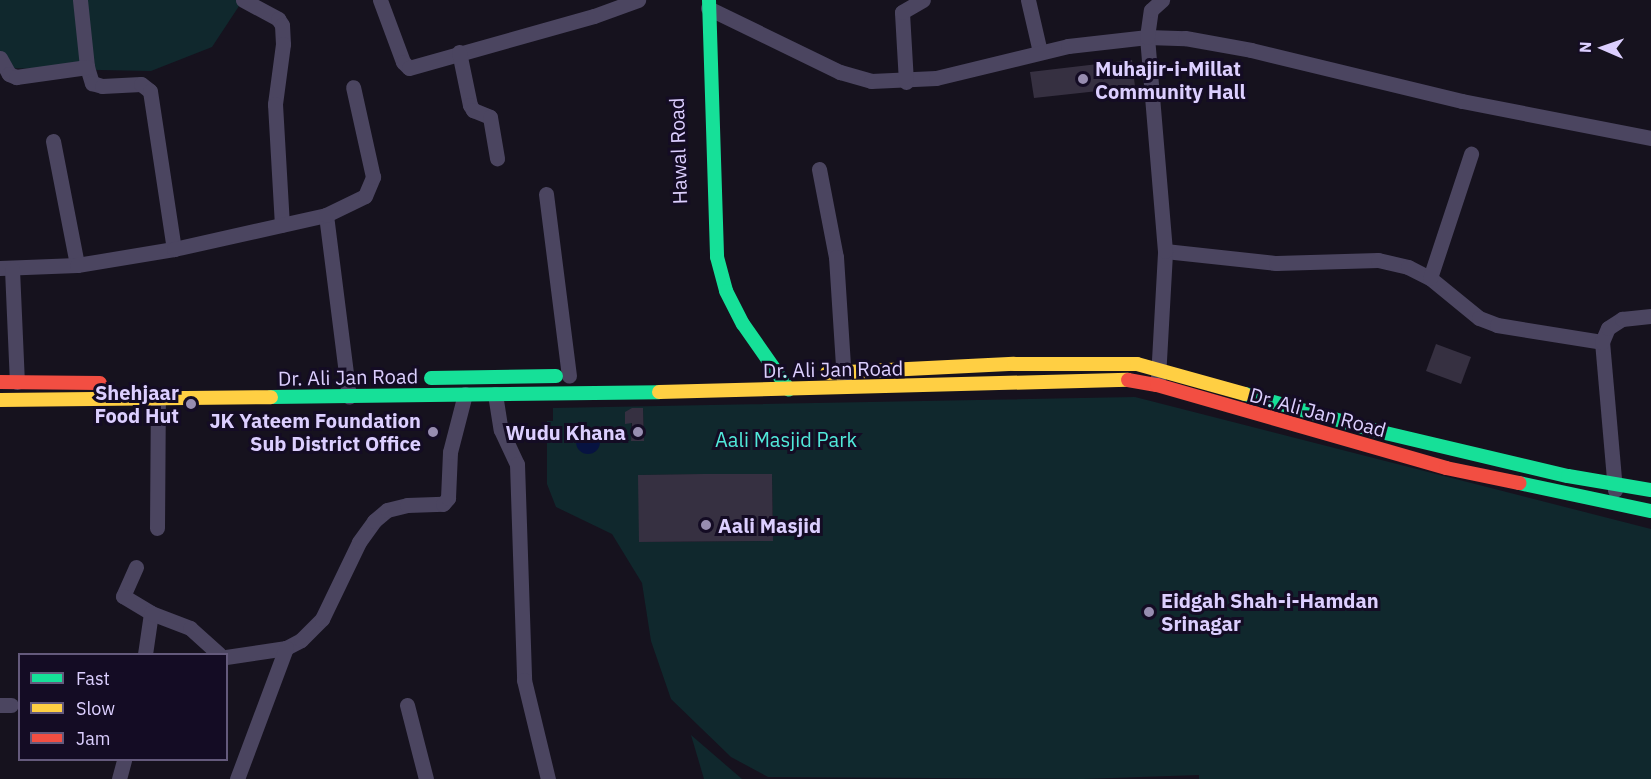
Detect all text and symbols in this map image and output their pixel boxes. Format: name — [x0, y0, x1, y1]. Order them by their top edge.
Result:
north arrow — [1573, 18, 1633, 78]
text: N — [1575, 41, 1595, 54]
place label: Muhajir-i-Millat Community Hall — [1095, 56, 1245, 103]
marker: Muhajir-i-Millat Community Hall — [1076, 72, 1090, 86]
street label: Hawal Road — [664, 97, 692, 205]
street label: Dr. Ali Jan Road — [763, 356, 903, 382]
street label: Dr. Ali Jan Road — [278, 364, 418, 390]
place label: Shehjaar Food Hut — [94, 380, 179, 427]
street label: Dr. Ali Jan Road — [1247, 382, 1389, 442]
marker: Shehjaar Food Hut — [184, 397, 198, 411]
place label: JK Yateem Foundation Sub District Office — [209, 408, 421, 455]
place label: Wudu Khana — [505, 420, 626, 444]
marker: JK Yateem Foundation Sub District Office — [426, 425, 440, 439]
marker: Wudu Khana — [631, 425, 645, 439]
park label: Aali Masjid Park — [715, 427, 857, 451]
place label: Aali Masjid — [718, 513, 821, 537]
marker: Aali Masjid — [699, 518, 713, 532]
place label: Eidgah Shah-i-Hamdan Srinagar — [1161, 588, 1379, 635]
marker: Eidgah Shah-i-Hamdan Srinagar — [1142, 605, 1156, 619]
legend — [18, 653, 228, 761]
text: Fast — [76, 667, 110, 690]
text: Slow — [76, 697, 115, 720]
text: Jam — [76, 727, 111, 750]

